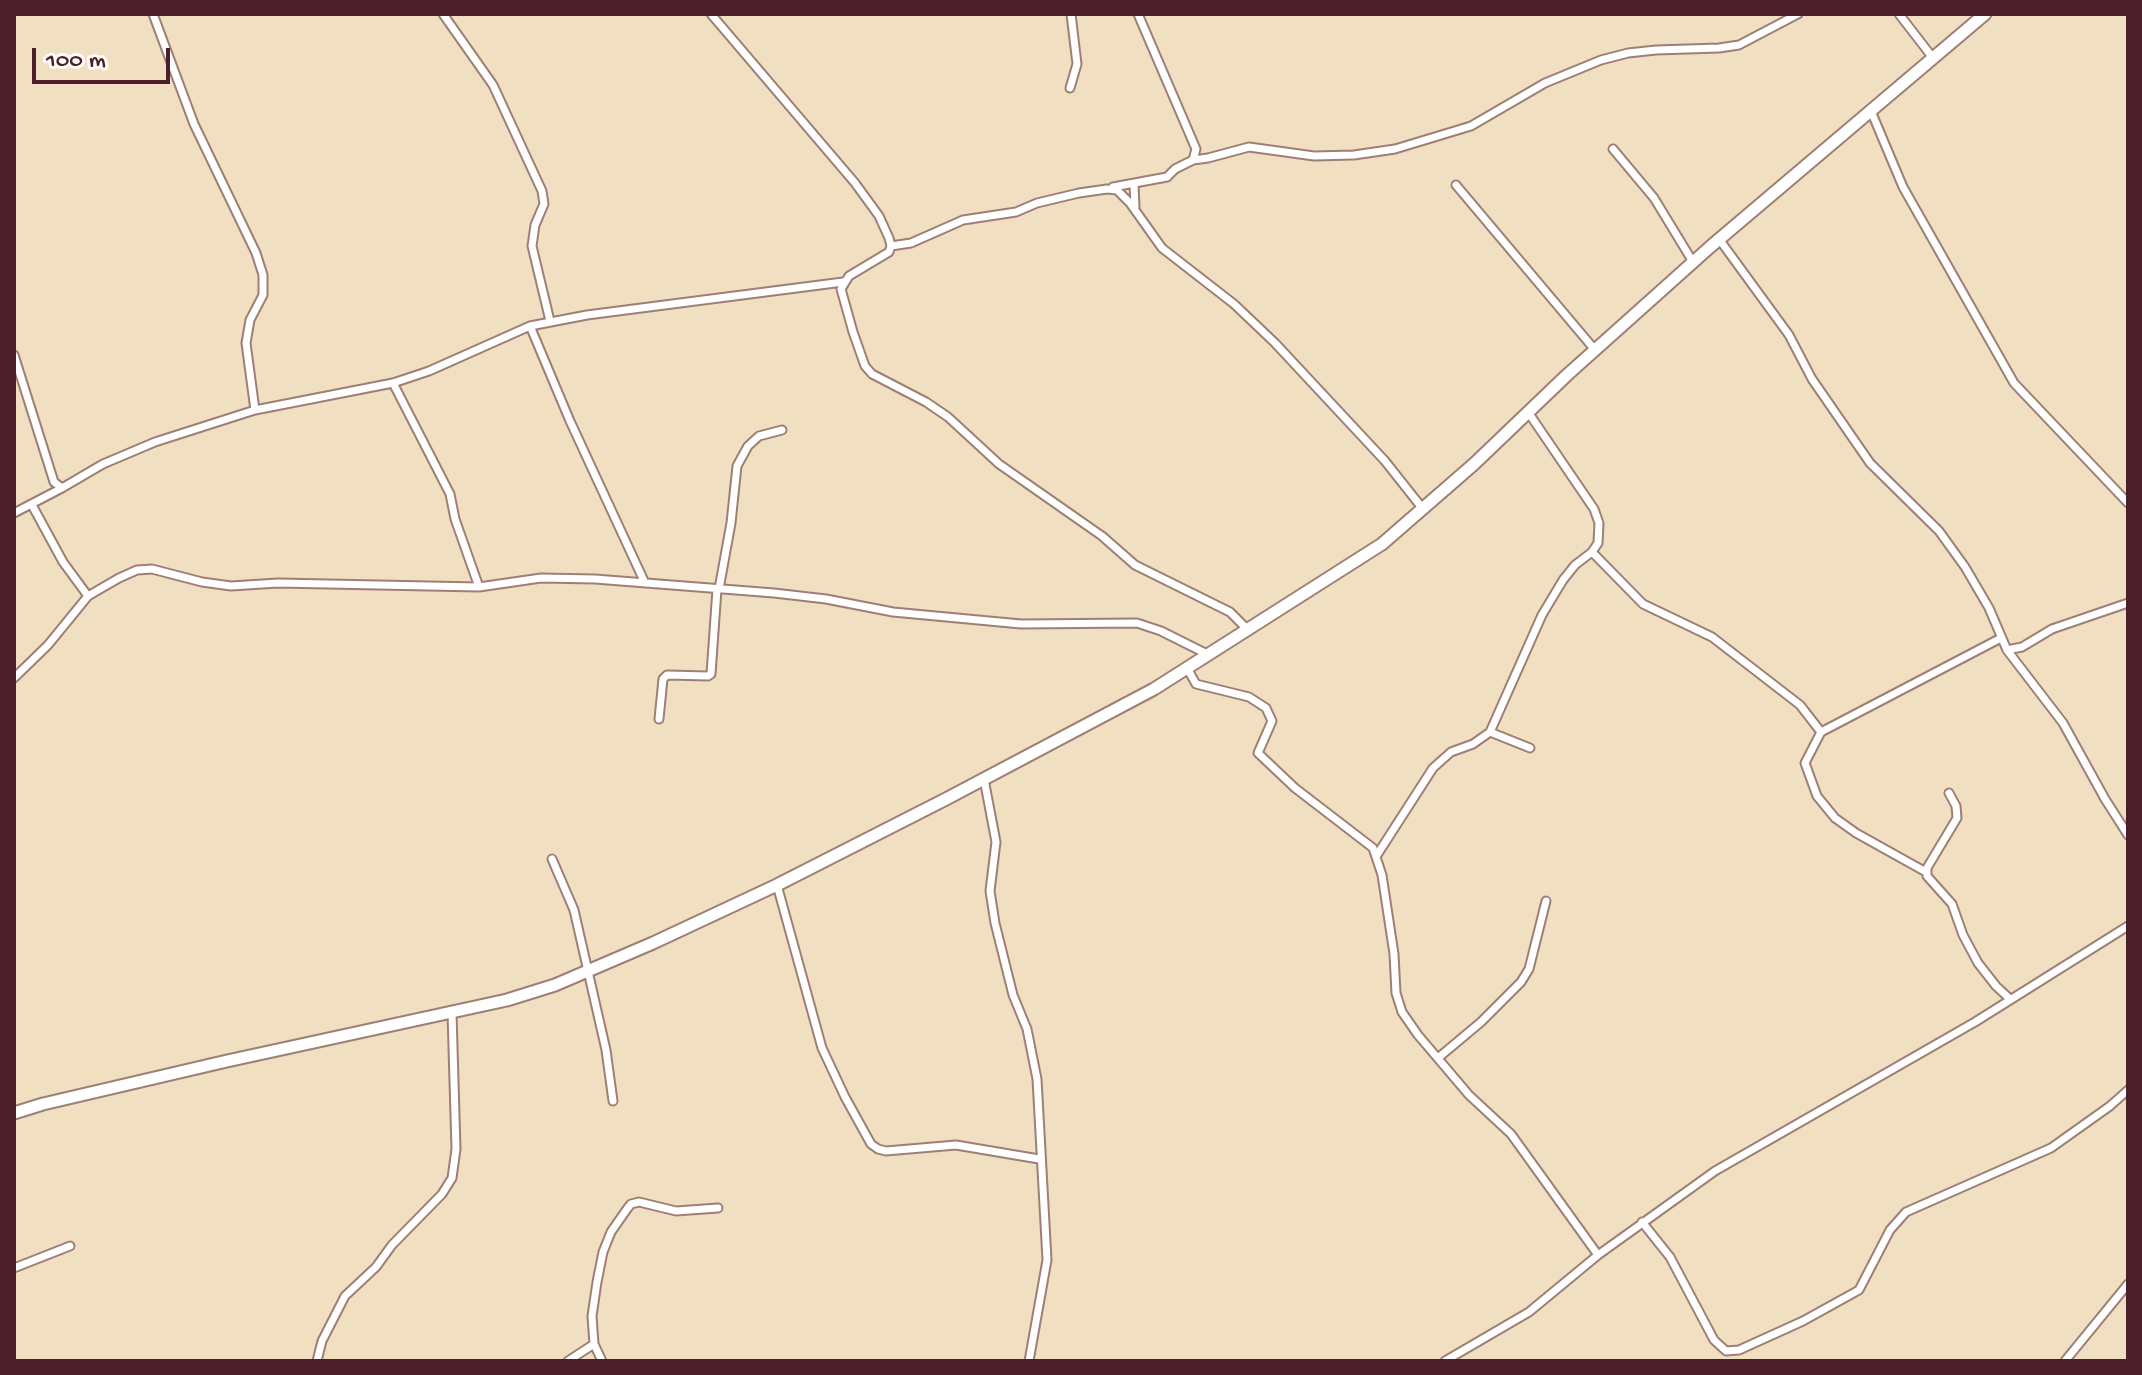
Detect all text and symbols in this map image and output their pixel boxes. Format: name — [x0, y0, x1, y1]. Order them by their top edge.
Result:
scale bar — [36, 32, 174, 82]
text: 100 m — [46, 47, 106, 76]

